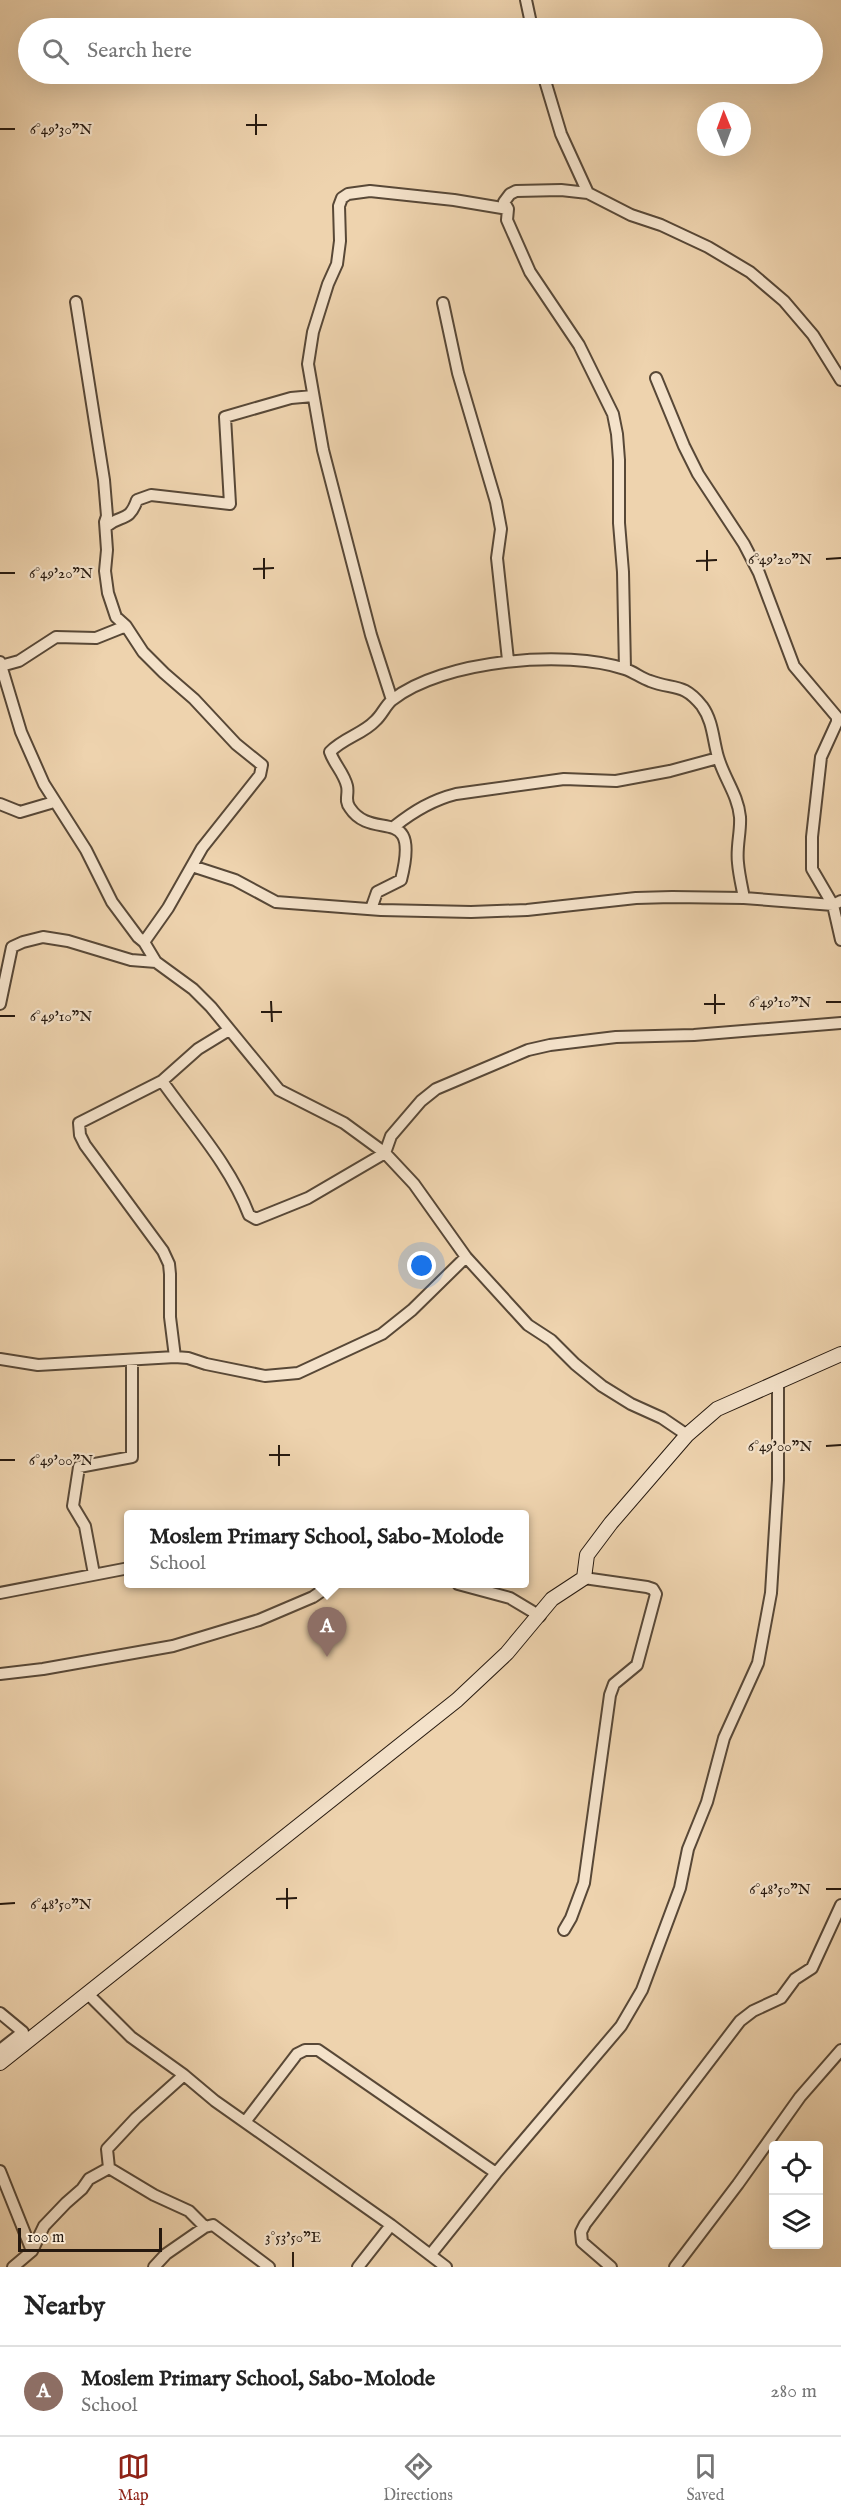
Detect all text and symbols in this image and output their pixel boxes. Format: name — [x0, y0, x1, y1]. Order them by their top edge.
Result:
search box — [18, 18, 823, 84]
icon: search — [39, 35, 72, 68]
text: Search here — [87, 37, 192, 65]
north arrow — [697, 102, 751, 156]
text: 6°49'30"N — [30, 120, 92, 139]
text: 6°49'20"N — [748, 550, 812, 569]
text: 6°49'20"N — [29, 564, 93, 583]
text: 6°49'10"N — [749, 993, 811, 1012]
text: 6°49'10"N — [30, 1007, 92, 1026]
your location — [407, 1251, 436, 1280]
text: 6°49'00"N — [748, 1437, 812, 1456]
text: 6°49'00"N — [29, 1451, 93, 1470]
popup — [124, 1510, 529, 1588]
text: Moslem Primary School, Sabo-Molode — [149, 1523, 504, 1551]
text: School — [149, 1551, 206, 1576]
pin: A — [308, 1608, 346, 1657]
text: 6°48'50"N — [749, 1880, 811, 1899]
text: 6°48'50"N — [30, 1895, 92, 1914]
map controls — [769, 2141, 823, 2249]
button: locate — [769, 2141, 823, 2195]
button: layers — [769, 2195, 823, 2249]
scale bar — [18, 2225, 162, 2252]
text: 100 m — [27, 2228, 64, 2248]
text: 3°53'50"E — [265, 2228, 321, 2247]
text: Nearby — [24, 2290, 105, 2323]
text: Moslem Primary School, Sabo-Molode — [81, 2365, 435, 2393]
text: A — [37, 2379, 50, 2404]
text: 280 m — [770, 2379, 817, 2404]
text: School — [81, 2393, 137, 2418]
tab: Map — [117, 2450, 150, 2506]
tab: Directions — [383, 2450, 453, 2506]
tab: Saved — [686, 2450, 724, 2506]

